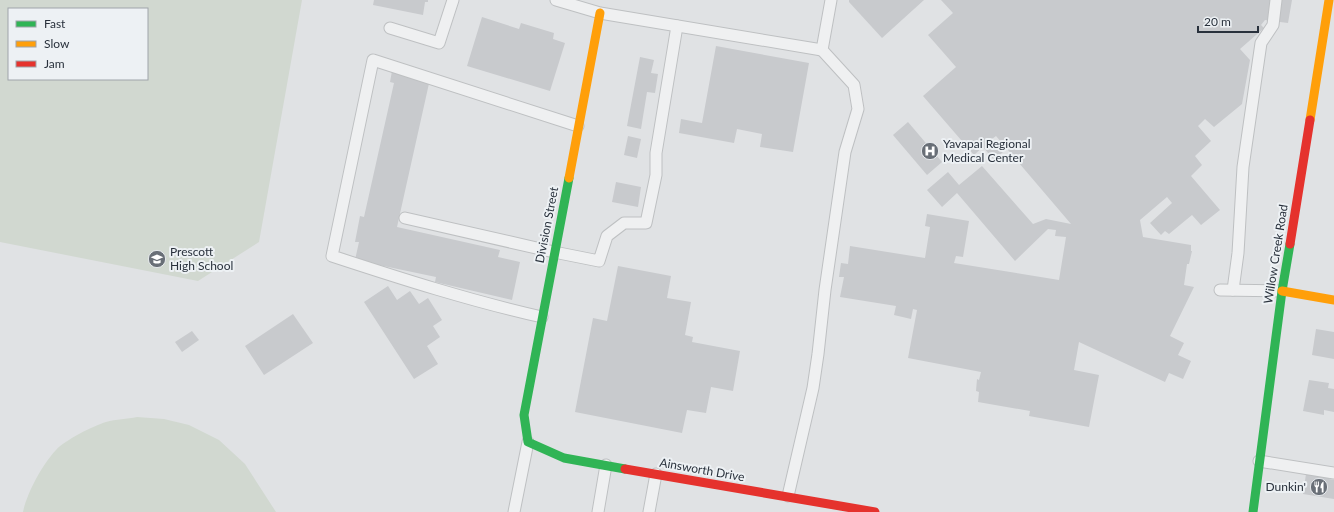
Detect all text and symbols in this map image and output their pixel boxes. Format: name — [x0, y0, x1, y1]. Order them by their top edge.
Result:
legend — [8, 8, 148, 80]
scale bar — [1198, 8, 1258, 34]
text: 20 m — [1204, 14, 1231, 29]
text: Fast — [44, 16, 66, 31]
text: Slow — [44, 36, 70, 51]
text: Jam — [44, 56, 65, 71]
place label: Yavapai Regional Medical Center — [943, 136, 1031, 165]
hospital icon: Yavapai Regional Medical Center — [920, 141, 940, 161]
street label: Division Street — [532, 185, 561, 264]
street label: Willow Creek Road — [1260, 203, 1291, 305]
place label: Prescott High School — [170, 244, 233, 273]
school or university icon: Prescott High School — [147, 249, 167, 269]
street label: Ainsworth Drive — [658, 455, 746, 484]
restaurant icon: Dunkin' — [1309, 477, 1329, 497]
place label: Dunkin' — [1266, 479, 1306, 494]

